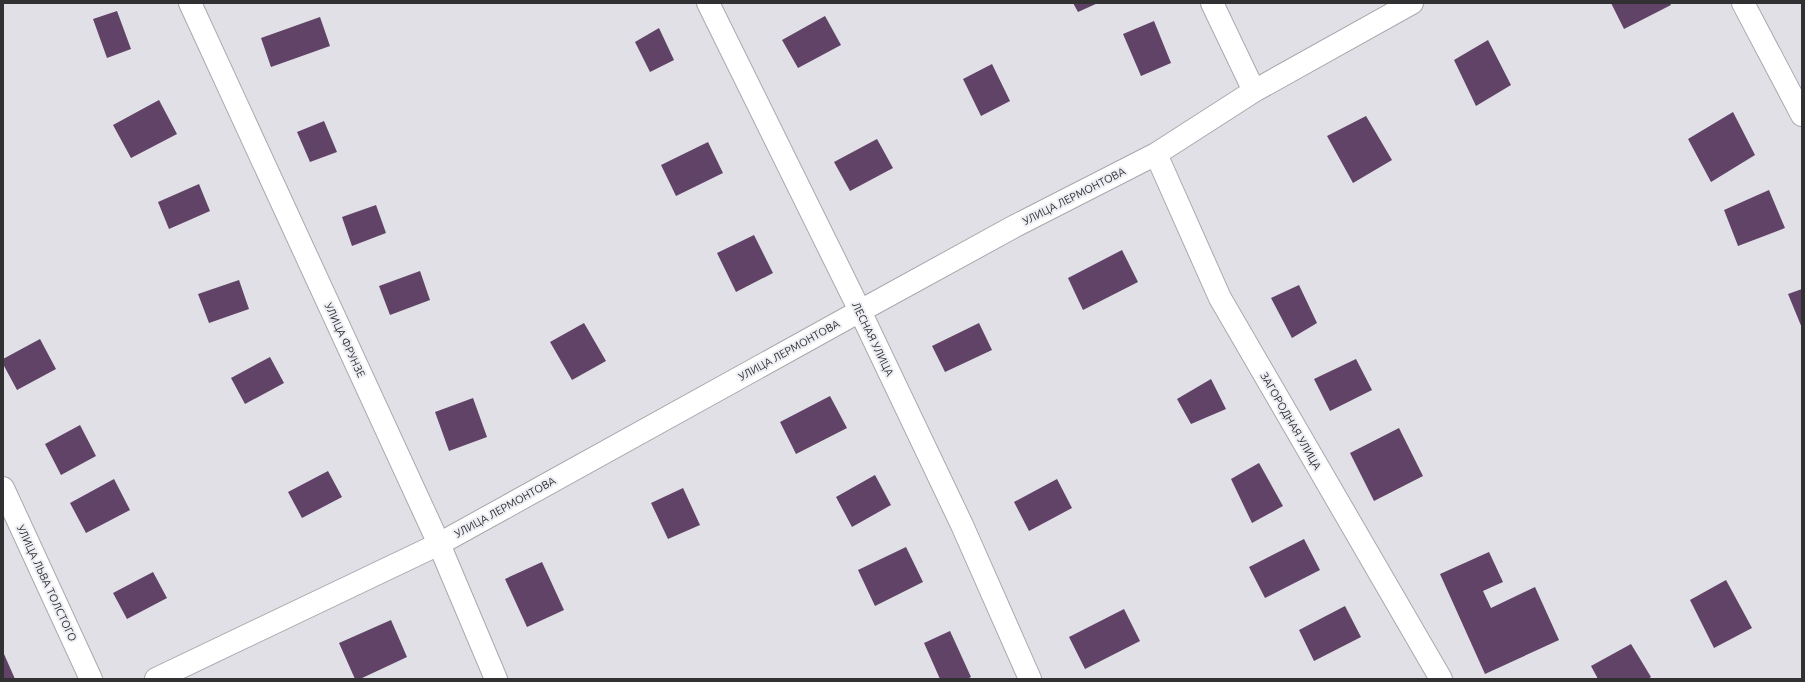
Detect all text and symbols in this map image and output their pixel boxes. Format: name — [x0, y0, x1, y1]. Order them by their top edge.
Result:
street label: УЛИЦА ЛЕРМОНТОВА — [1021, 164, 1128, 227]
street label: ЛЕСНАЯ УЛИЦА — [850, 300, 897, 379]
street label: УЛИЦА ФРУНЗЕ — [322, 301, 368, 379]
street label: УЛИЦА ЛЕРМОНТОВА — [736, 317, 842, 383]
street label: ЗАГОРОДНАЯ УЛИЦА — [1258, 370, 1324, 473]
street label: УЛИЦА ЛЕРМОНТОВА — [452, 474, 558, 540]
street label: УЛИЦА ЛЬВА ТОЛСТОГО — [15, 523, 79, 643]

